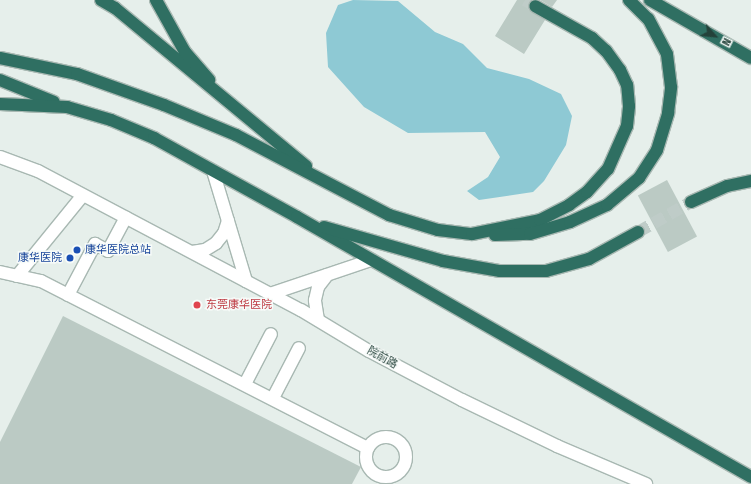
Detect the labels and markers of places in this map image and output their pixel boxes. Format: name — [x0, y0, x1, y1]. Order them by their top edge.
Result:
place label: 康华医院总站 — [85, 243, 151, 257]
marker: 康华医院总站 — [72, 245, 82, 255]
place label: 康华医院 — [18, 251, 62, 265]
marker: 康华医院 — [65, 253, 75, 263]
place label: 东莞康华医院 — [206, 298, 272, 312]
marker: 东莞康华医院 — [191, 299, 203, 311]

